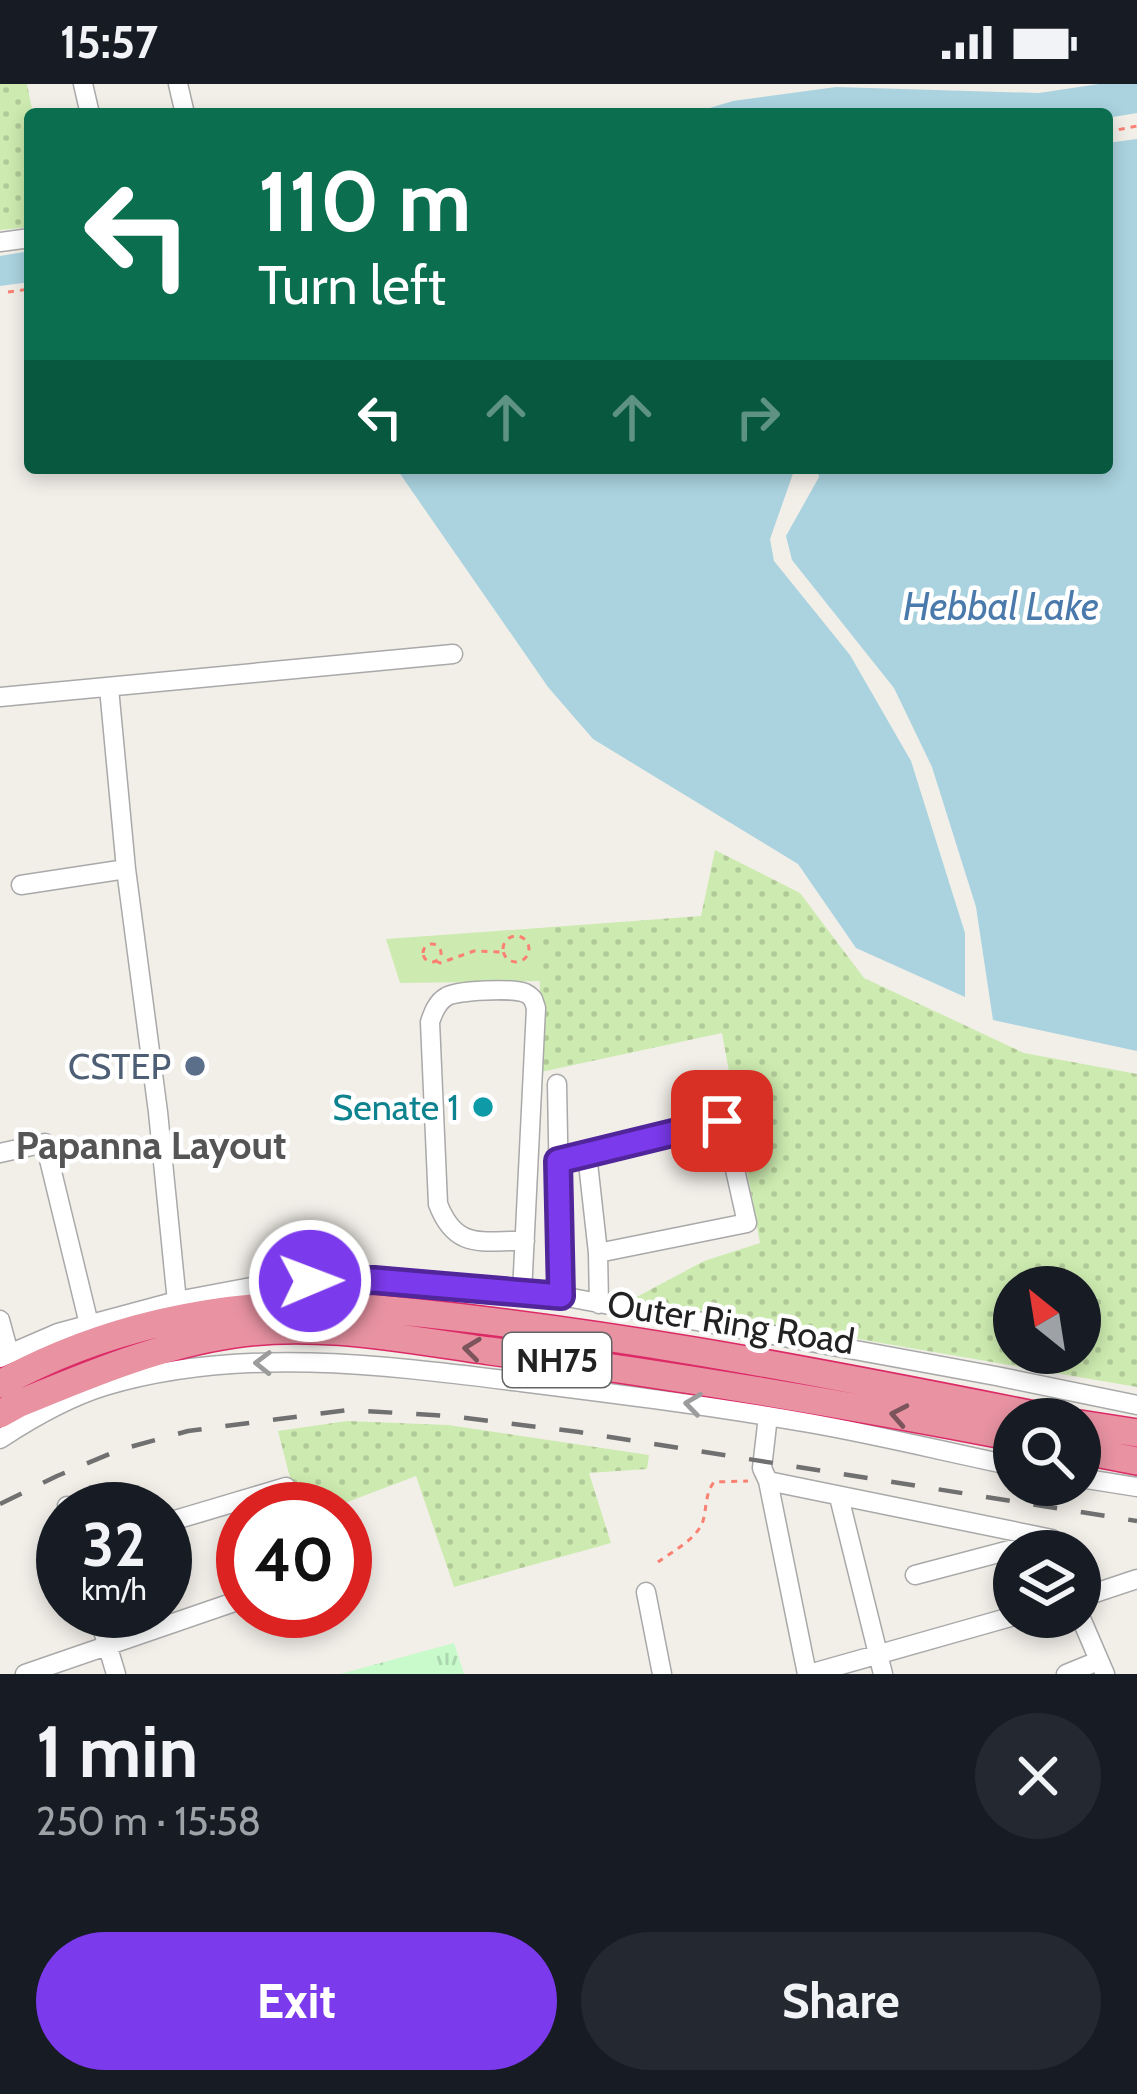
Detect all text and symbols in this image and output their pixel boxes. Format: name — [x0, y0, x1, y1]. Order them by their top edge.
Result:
text: 15:57 — [60, 15, 158, 69]
text: 110 m — [258, 150, 471, 252]
icon: left — [60, 156, 216, 312]
text: Turn left — [258, 252, 446, 318]
icon: left — [347, 384, 413, 450]
icon: ahead — [473, 384, 539, 450]
icon: ahead — [599, 384, 665, 450]
icon: right — [725, 384, 791, 450]
water label: Hebbal Lake — [903, 582, 1099, 630]
place label: CSTEP — [68, 1044, 171, 1088]
marker: CSTEP — [182, 1053, 208, 1079]
pin — [671, 1070, 773, 1172]
place label: Senate 1 — [332, 1085, 459, 1129]
icon: arrive — [689, 1088, 755, 1154]
marker: Senate 1 — [470, 1094, 496, 1120]
district label: Papanna Layout — [16, 1121, 286, 1169]
position arrow — [247, 1218, 373, 1344]
north arrow — [993, 1266, 1101, 1374]
map controls — [993, 1266, 1101, 1638]
street label: Outer Ring Road — [604, 1281, 858, 1363]
road number: NH75 — [503, 1333, 611, 1387]
one-way arrow — [463, 1336, 482, 1362]
one-way arrow — [253, 1350, 271, 1376]
one-way arrow — [683, 1393, 703, 1418]
button: search — [993, 1398, 1101, 1506]
one-way arrow — [890, 1403, 910, 1429]
speed limit sign: 40 — [216, 1482, 372, 1638]
text: 32 — [82, 1508, 146, 1581]
button: layers — [993, 1530, 1101, 1638]
text: km/h — [81, 1571, 147, 1608]
text: 1 min — [36, 1708, 198, 1795]
button: close — [975, 1713, 1101, 1839]
text: 250 m · 15:58 — [36, 1797, 261, 1845]
button: Exit — [36, 1932, 557, 2070]
button: Share — [581, 1932, 1101, 2070]

